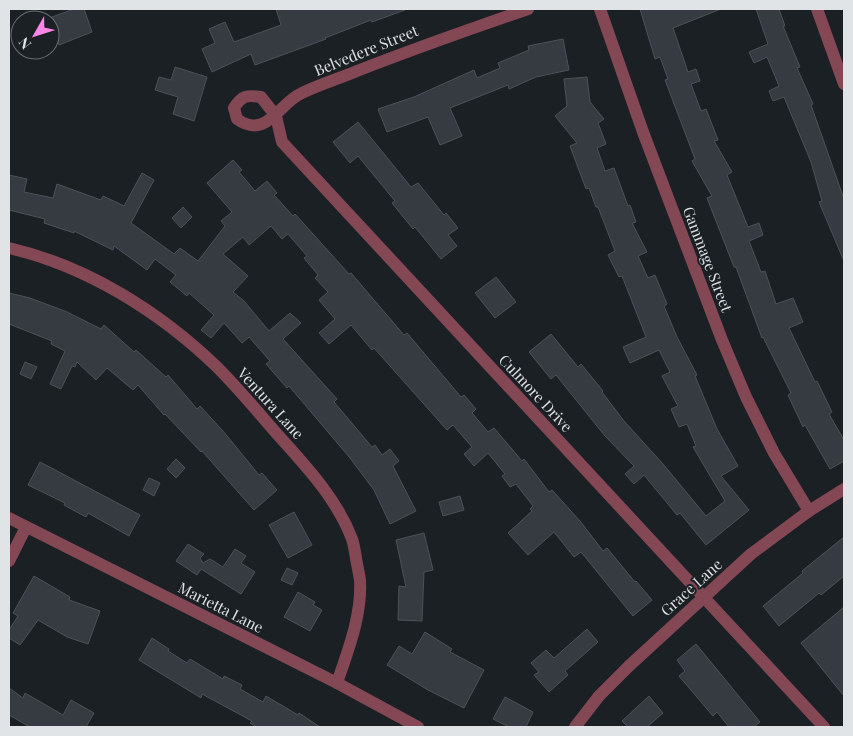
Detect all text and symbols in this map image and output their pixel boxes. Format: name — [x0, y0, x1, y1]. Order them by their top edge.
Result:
north arrow — [10, 10, 60, 60]
street label: Belvedere Street — [311, 20, 422, 80]
text: N — [14, 34, 35, 53]
street label: Gammage Street — [679, 203, 738, 315]
street label: Culmore Drive — [495, 350, 577, 436]
street label: Ventura Lane — [233, 362, 308, 443]
street label: Grace Lane — [656, 554, 726, 620]
street label: Marietta Lane — [175, 577, 267, 637]

